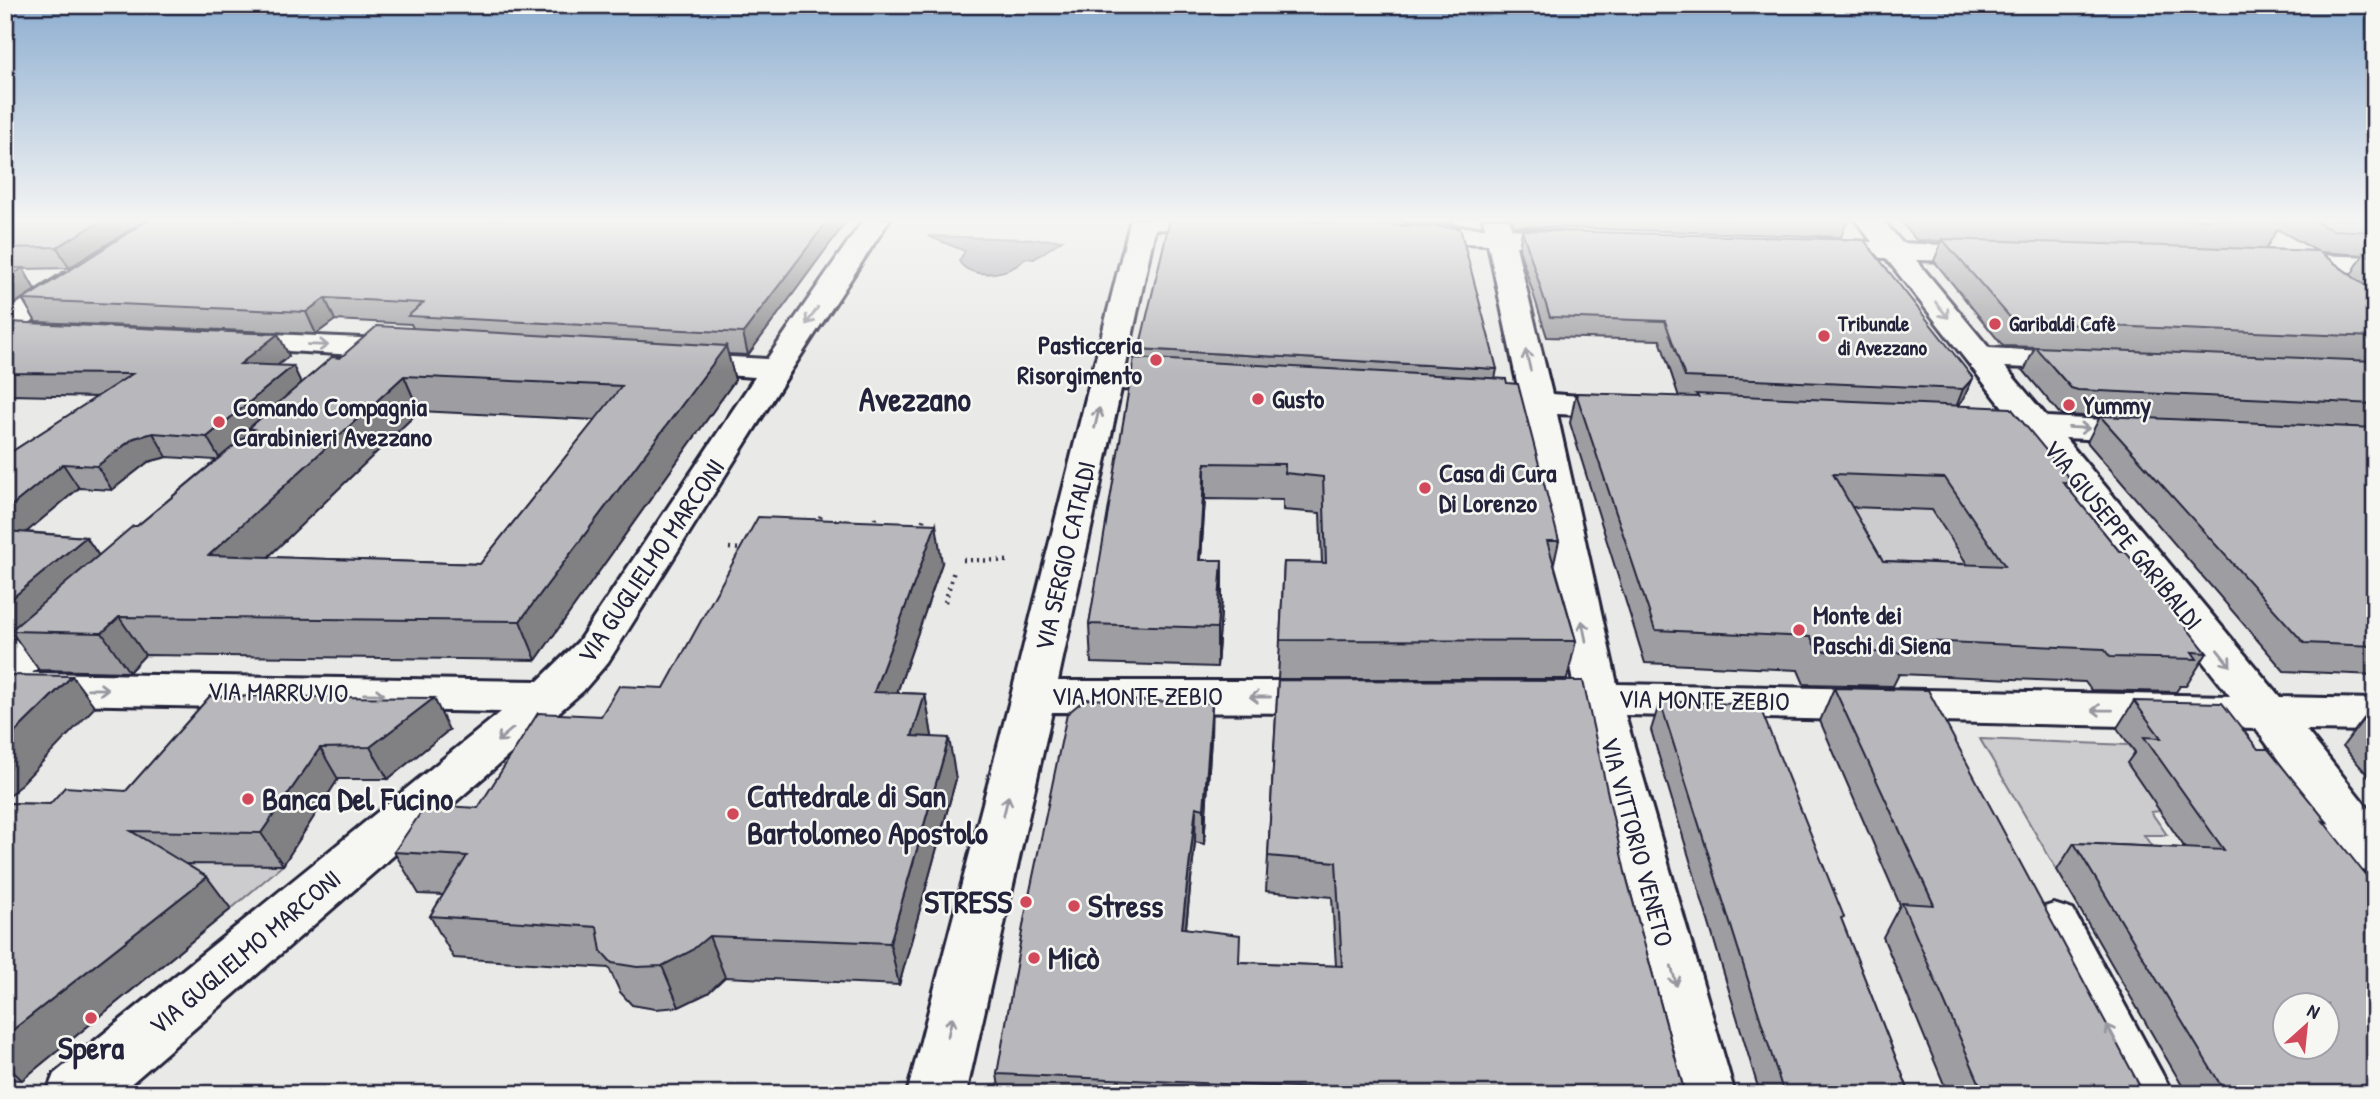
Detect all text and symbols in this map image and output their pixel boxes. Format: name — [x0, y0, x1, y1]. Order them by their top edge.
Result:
one-way arrow — [1934, 301, 1949, 319]
one-way arrow — [804, 306, 819, 325]
place label: Tribunale di Avezzano — [1837, 309, 1927, 362]
place label: Garibaldi Cafè — [2009, 309, 2117, 338]
marker: Garibaldi Cafè — [1987, 316, 2003, 332]
place label: Pasticceria Risorgimento — [1017, 327, 1143, 393]
marker: Tribunale di Avezzano — [1816, 328, 1832, 344]
one-way arrow — [306, 339, 329, 352]
one-way arrow — [1521, 349, 1534, 372]
marker: Pasticceria Risorgimento — [1148, 352, 1164, 368]
district label: Avezzano — [859, 377, 972, 421]
place label: Gusto — [1272, 381, 1325, 416]
place label: Yummy — [2083, 387, 2151, 423]
place label: Comando Compagnia Carabinieri Avezzano — [233, 389, 433, 454]
marker: Gusto — [1250, 391, 1266, 407]
marker: Yummy — [2061, 397, 2077, 413]
one-way arrow — [1091, 407, 1104, 430]
marker: Comando Compagnia Carabinieri Avezzano — [211, 414, 227, 430]
one-way arrow — [2068, 422, 2091, 435]
street label: VIA GIUSEPPE GARIBALDI — [2036, 432, 2211, 637]
street label: VIA GUGLIELMO MARCONI — [569, 451, 732, 670]
place label: Casa di Cura Di Lorenzo — [1439, 455, 1557, 520]
street label: VIA SERGIO CATALDI — [1026, 458, 1103, 654]
marker: Casa di Cura Di Lorenzo — [1417, 480, 1433, 496]
place label: Monte dei Paschi di Siena — [1813, 597, 1951, 662]
one-way arrow — [1577, 620, 1590, 643]
marker: Monte dei Paschi di Siena — [1791, 622, 1807, 638]
one-way arrow — [2216, 649, 2231, 667]
street label: VIA MARRUVIO — [207, 673, 349, 710]
street label: VIA MONTE ZEBIO — [1051, 678, 1223, 713]
street label: VIA MONTE ZEBIO — [1618, 681, 1790, 718]
one-way arrow — [86, 682, 109, 696]
one-way arrow — [363, 687, 386, 700]
one-way arrow — [1249, 690, 1272, 704]
one-way arrow — [2091, 703, 2114, 716]
one-way arrow — [497, 727, 515, 742]
street label: VIA VITTORIO VENETO — [1593, 733, 1682, 950]
place label: Cattedrale di San Bartolomeo Apostolo — [747, 774, 988, 855]
place label: Banca Del Fucino — [262, 777, 453, 820]
marker: Banca Del Fucino — [240, 791, 256, 807]
one-way arrow — [1000, 796, 1013, 818]
marker: Cattedrale di San Bartolomeo Apostolo — [725, 806, 741, 822]
street label: VIA GUGLIELMO MARCONI — [141, 861, 348, 1042]
place label: STRESS — [924, 880, 1012, 923]
place label: Stress — [1088, 884, 1163, 927]
marker: STRESS — [1018, 894, 1034, 910]
marker: Stress — [1066, 898, 1082, 914]
place label: Micò — [1048, 936, 1100, 979]
marker: Micò — [1026, 950, 1042, 966]
one-way arrow — [1668, 964, 1681, 987]
north arrow — [2272, 990, 2342, 1060]
text: N — [2303, 997, 2324, 1025]
marker: Spera — [83, 1010, 99, 1026]
one-way arrow — [944, 1016, 958, 1039]
one-way arrow — [2105, 1024, 2119, 1044]
place label: Spera — [58, 1026, 124, 1070]

